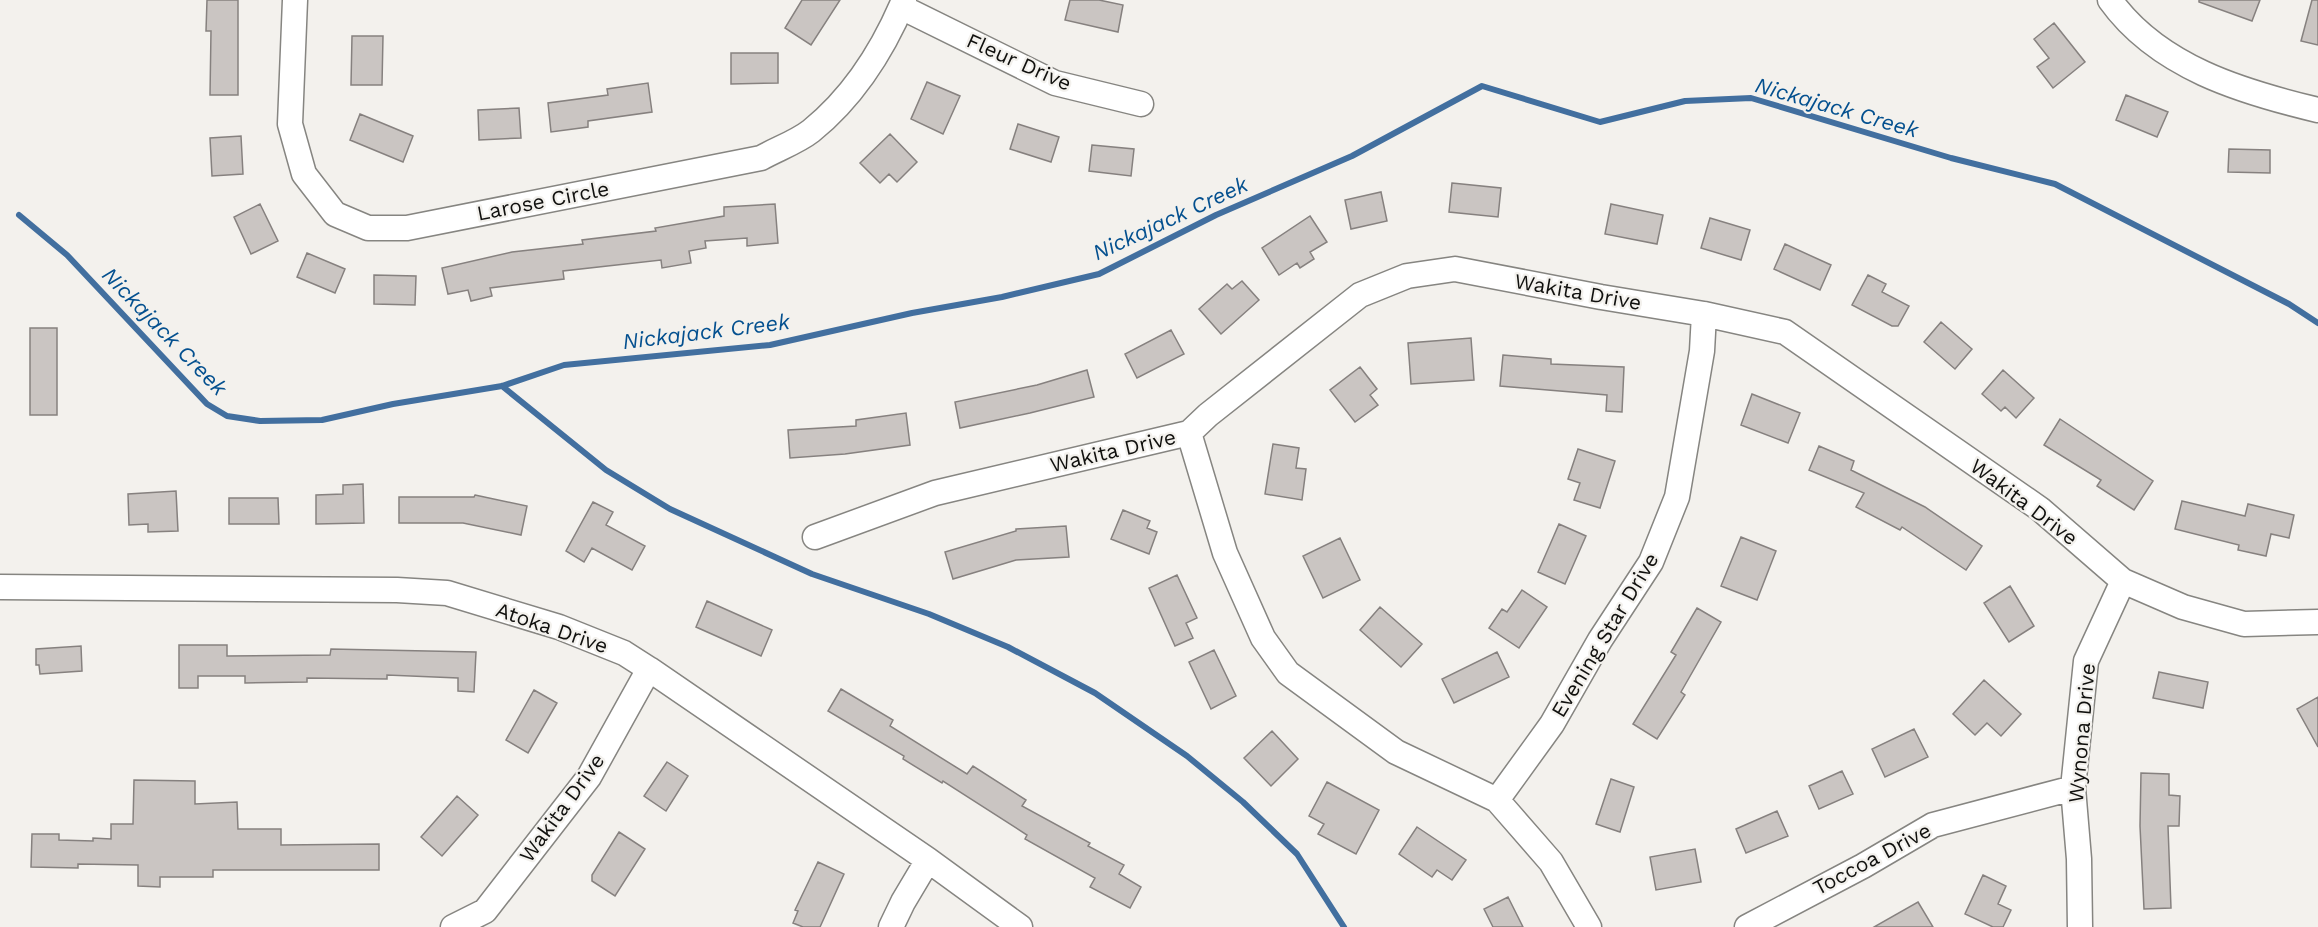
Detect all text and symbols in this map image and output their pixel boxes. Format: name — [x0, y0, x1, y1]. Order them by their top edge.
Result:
street label: Fleur Drive — [963, 27, 1075, 96]
water label: Nickajack Creek — [1752, 72, 1922, 143]
water label: Nickajack Creek — [1089, 171, 1253, 265]
street label: Larose Circle — [475, 175, 611, 226]
water label: Nickajack Creek — [97, 262, 233, 401]
street label: Wakita Drive — [1513, 268, 1643, 315]
water label: Nickajack Creek — [621, 309, 792, 354]
street label: Wakita Drive — [1048, 424, 1178, 477]
street label: Wakita Drive — [1966, 453, 2083, 550]
street label: Evening Star Drive — [1546, 548, 1664, 721]
street label: Atoka Drive — [493, 597, 612, 658]
street label: Wynona Drive — [2063, 662, 2100, 804]
street label: Wakita Drive — [514, 748, 609, 867]
street label: Toccoa Drive — [1809, 817, 1935, 900]

